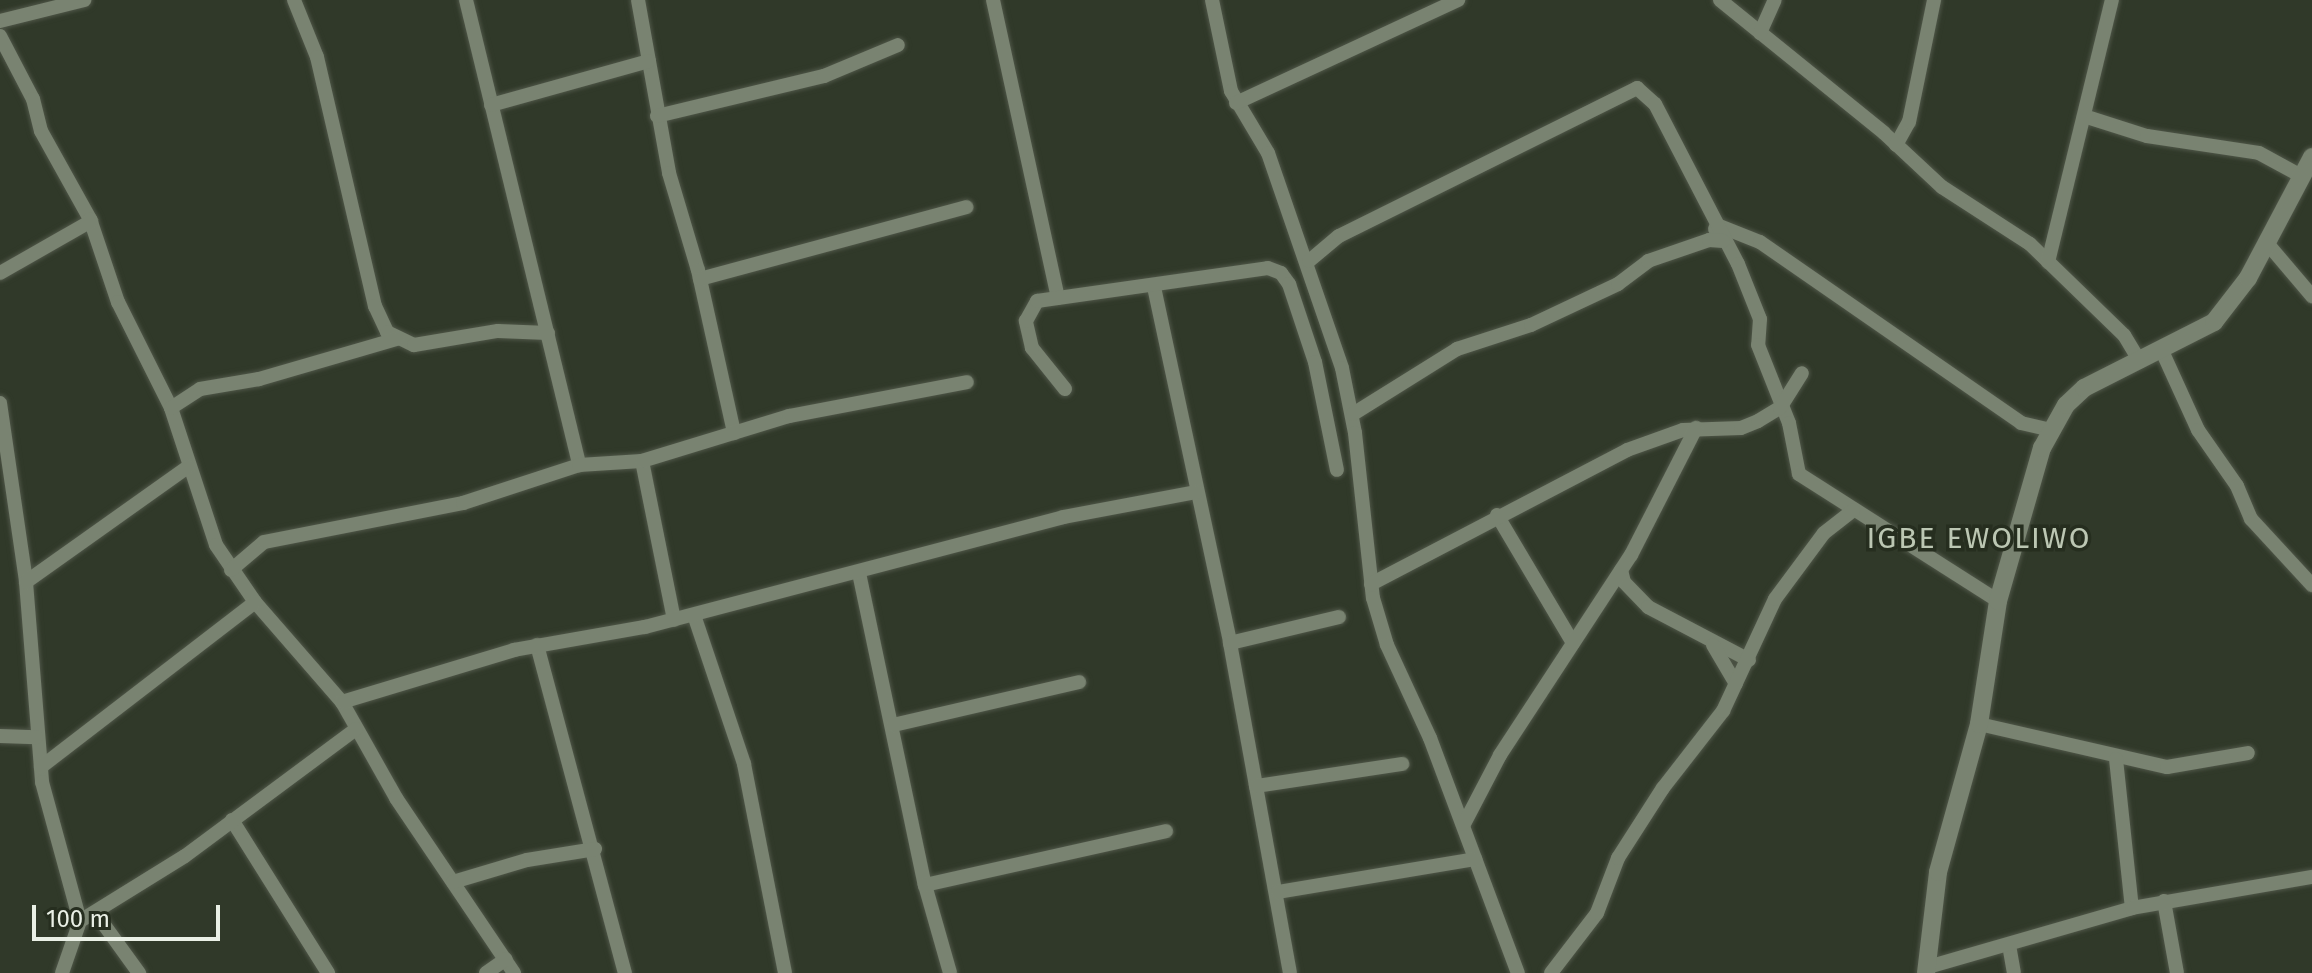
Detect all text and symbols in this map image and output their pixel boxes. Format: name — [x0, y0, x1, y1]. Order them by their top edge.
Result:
district label: IGBE EWOLIWO — [1867, 520, 2091, 556]
scale bar — [36, 889, 224, 939]
text: 100 m — [46, 905, 110, 933]

